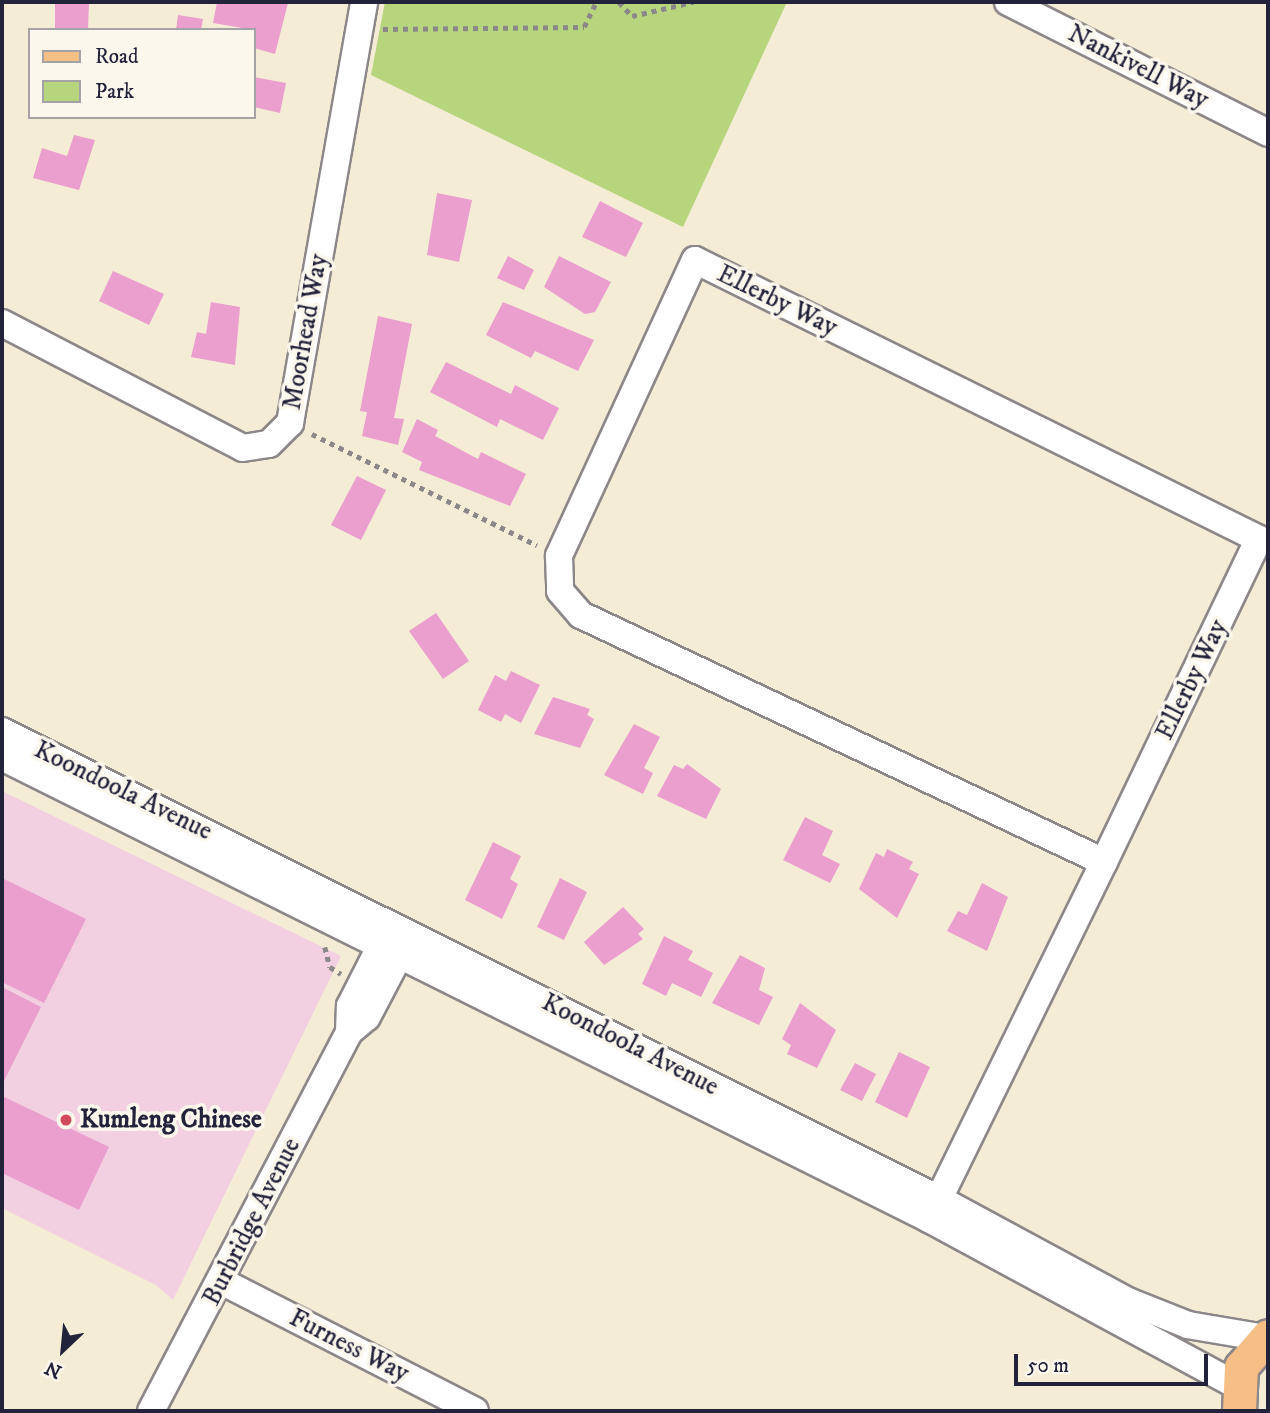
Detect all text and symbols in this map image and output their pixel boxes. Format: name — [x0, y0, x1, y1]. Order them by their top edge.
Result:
street label: Nankivell Way — [1062, 18, 1214, 116]
legend — [28, 28, 256, 119]
text: Road — [95, 44, 139, 70]
text: Park — [95, 79, 134, 105]
street label: Moorhead Way — [277, 252, 335, 412]
street label: Ellerby Way — [712, 258, 842, 344]
street label: Ellerby Way — [1149, 615, 1235, 745]
street label: Koondoola Avenue — [29, 734, 217, 848]
street label: Koondoola Avenue — [536, 987, 724, 1103]
place label: Kumleng Chinese — [80, 1104, 262, 1136]
marker: Kumleng Chinese — [58, 1112, 74, 1128]
street label: Burbridge Avenue — [196, 1133, 308, 1311]
street label: Furness Way — [284, 1303, 414, 1389]
north arrow — [28, 1315, 98, 1385]
scale bar — [1018, 1340, 1212, 1384]
text: 50 m — [1027, 1353, 1069, 1379]
text: N — [42, 1356, 66, 1383]

